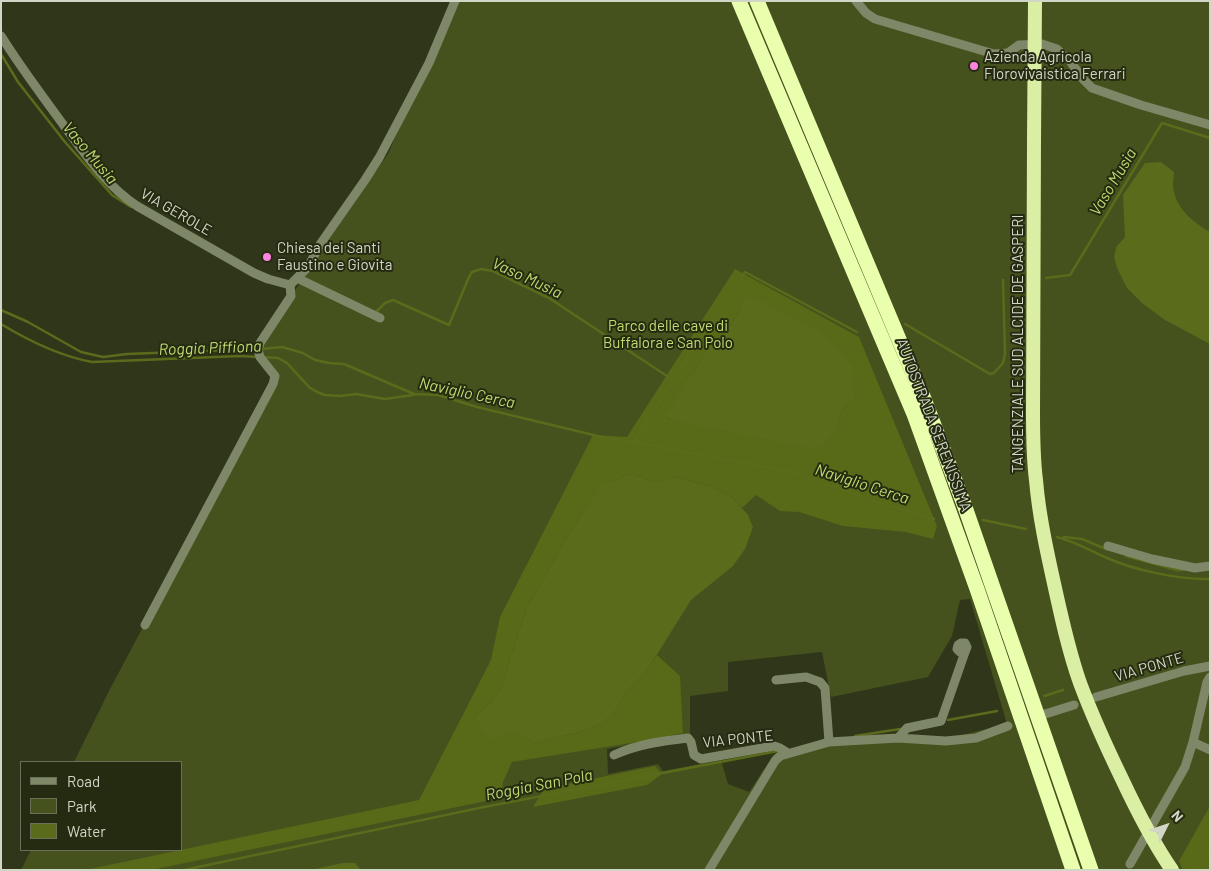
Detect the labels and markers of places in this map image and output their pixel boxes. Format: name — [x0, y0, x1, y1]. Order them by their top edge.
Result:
place label: Azienda Agricola Florovivaistica Ferrari — [984, 48, 1126, 83]
marker: Azienda Agricola Florovivaistica Ferrari — [968, 60, 980, 72]
place label: Chiesa dei Santi Faustino e Giovita — [277, 239, 392, 274]
marker: Chiesa dei Santi Faustino e Giovita — [261, 251, 273, 263]

